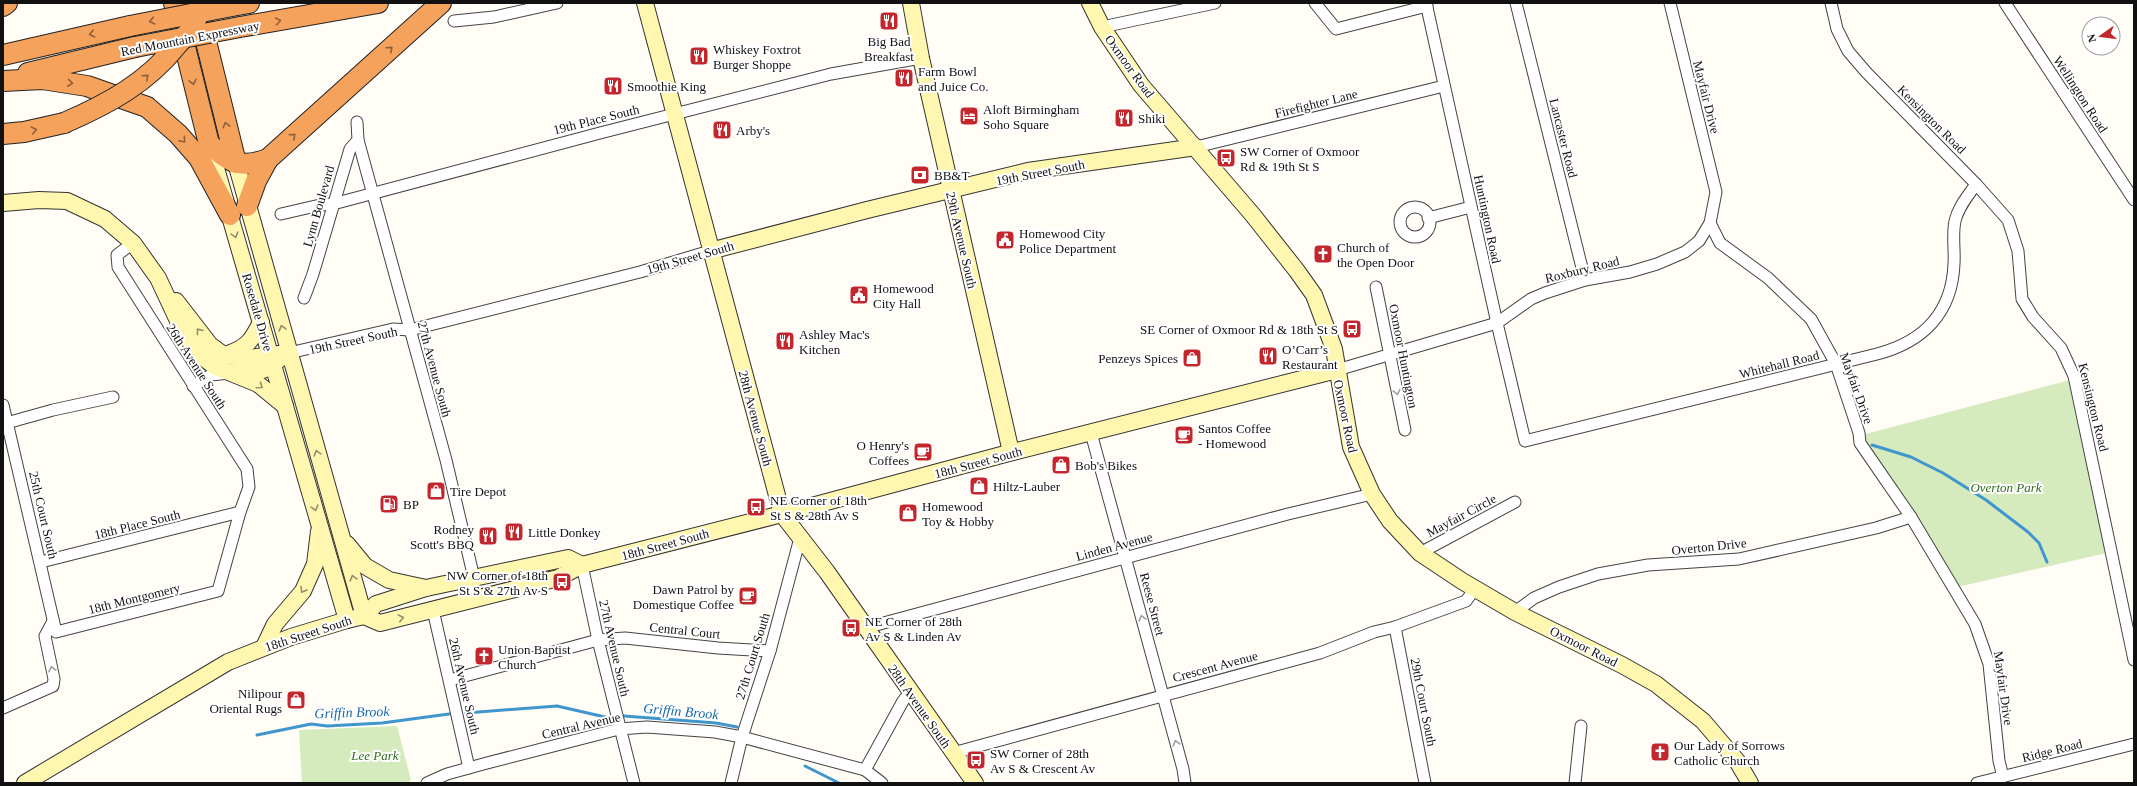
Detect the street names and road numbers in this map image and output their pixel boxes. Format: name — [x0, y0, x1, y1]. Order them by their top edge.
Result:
street label: Red Mountain Expressway — [120, 18, 261, 59]
street label: Oxmoor Road — [1102, 32, 1158, 101]
street label: Wellington Road — [2050, 53, 2111, 136]
street label: Mayfair Drive — [1690, 59, 1723, 135]
street label: Kensington Road — [1894, 82, 1969, 157]
street label: Firefighter Lane — [1273, 86, 1359, 121]
street label: Lancaster Road — [1546, 97, 1581, 180]
street label: 19th Place South — [552, 101, 641, 137]
street label: 19th Street South — [994, 156, 1086, 188]
street label: Lynn Boulevard — [300, 163, 337, 249]
street label: Huntington Road — [1471, 174, 1504, 265]
street label: 29th Avenue South — [943, 190, 980, 290]
street label: 19th Street South — [645, 238, 736, 277]
street label: Roxbury Road — [1543, 253, 1621, 286]
street label: Rosedale Drive — [239, 271, 276, 353]
street label: Oxmoor Huntington — [1386, 303, 1421, 410]
street label: 27th Avenue South — [414, 320, 455, 419]
street label: 26th Avenue South — [163, 321, 230, 412]
street label: 19th Street South — [307, 324, 399, 357]
street label: Whitehall Road — [1738, 347, 1821, 382]
street label: Mayfair Drive — [1837, 350, 1876, 426]
street label: Kensington Road — [2075, 361, 2112, 453]
street label: 28th Avenue South — [735, 369, 776, 468]
street label: Oxmoor Road — [1330, 378, 1361, 454]
street label: 18th Street South — [933, 443, 1024, 481]
street label: 25th Court South — [26, 470, 61, 561]
street label: Mayfair Circle — [1424, 491, 1499, 540]
street label: 18th Place South — [93, 506, 182, 542]
street label: 18th Street South — [620, 525, 711, 563]
street label: Linden Avenue — [1074, 529, 1154, 564]
street label: Overton Drive — [1671, 535, 1748, 558]
street label: Reese Street — [1137, 571, 1168, 638]
street label: 18th Montgomery — [87, 580, 182, 617]
street label: 27th Avenue South — [596, 598, 633, 698]
street label: 27th Court South — [732, 611, 773, 701]
street label: 18th Street South — [263, 612, 354, 655]
street label: Central Court — [649, 619, 721, 642]
street label: Oxmoor Road — [1547, 623, 1621, 670]
street label: 26th Avenue South — [446, 636, 483, 736]
street label: Crescent Avenue — [1171, 648, 1260, 685]
street label: Mayfair Drive — [1991, 650, 2016, 726]
street label: 29th Court South — [1408, 657, 1440, 748]
street label: 28th Avenue South — [885, 662, 954, 751]
street label: Central Avenue — [540, 709, 622, 742]
street label: Ridge Road — [2020, 736, 2084, 765]

